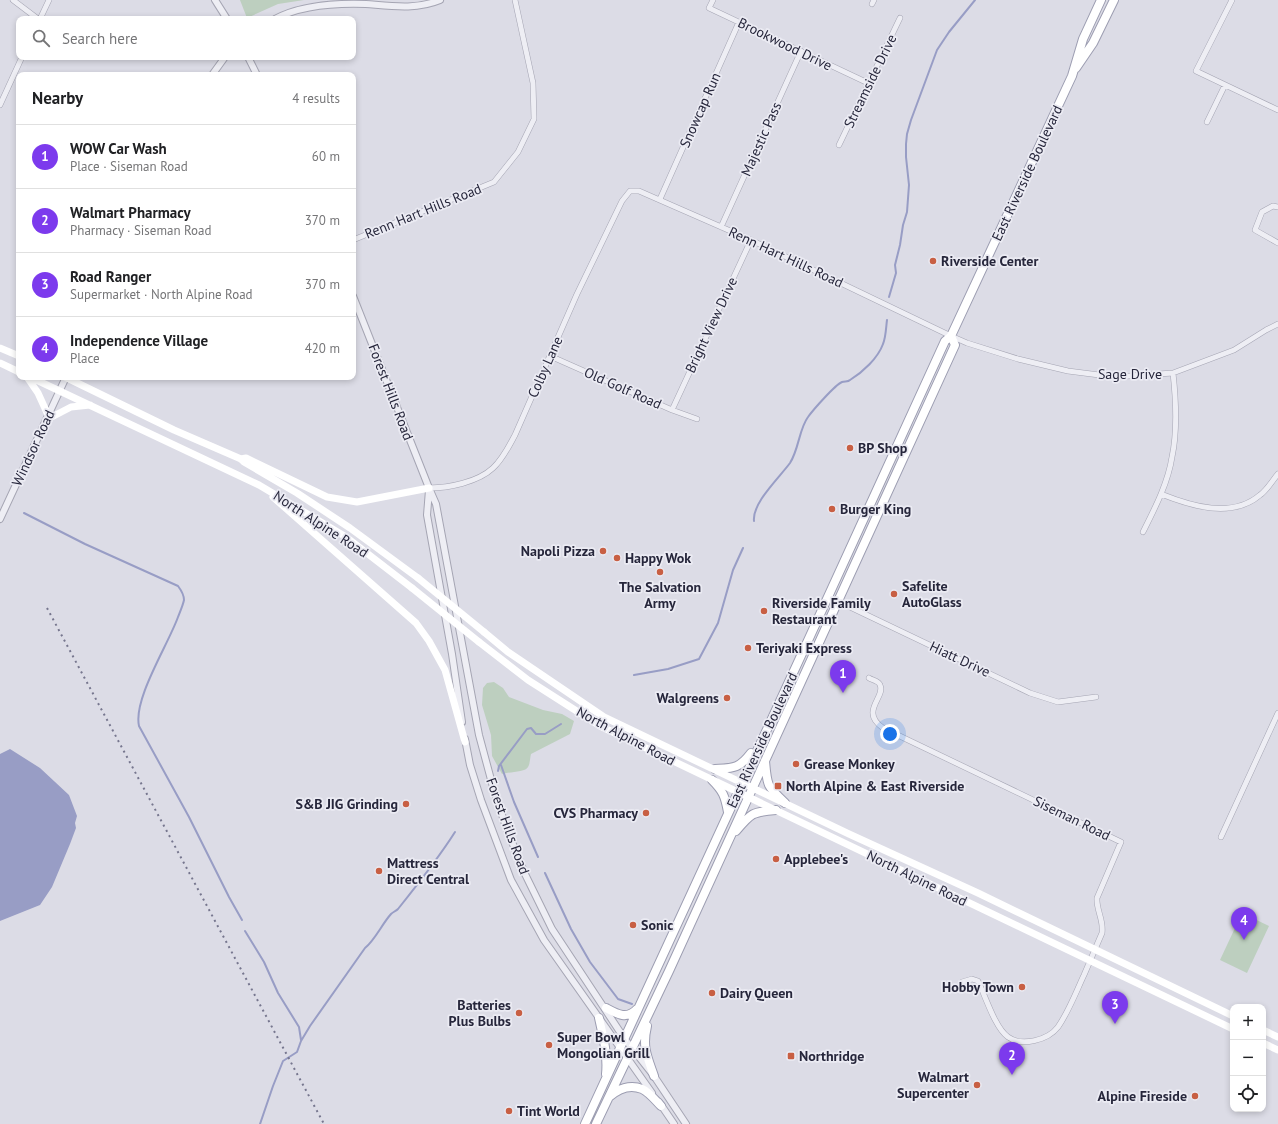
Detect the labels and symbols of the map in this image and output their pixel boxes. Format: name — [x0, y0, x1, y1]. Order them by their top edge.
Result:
street label: Brookwood Drive — [735, 13, 835, 75]
street label: Streamside Drive — [840, 31, 900, 131]
street label: Snowcap Run — [675, 70, 725, 150]
street label: Majestic Pass — [737, 99, 785, 179]
street label: East Riverside Boulevard — [988, 102, 1066, 244]
street label: Renn Hart Hills Road — [362, 179, 484, 243]
street label: Renn Hart Hills Road — [726, 223, 846, 291]
place label: Riverside Center — [941, 252, 1038, 270]
marker: Riverside Center — [928, 256, 938, 266]
street label: Bright View Drive — [681, 274, 741, 376]
street label: Colby Lane — [524, 334, 566, 400]
street label: Forest Hills Road — [364, 341, 418, 443]
street label: Old Golf Road — [581, 363, 665, 413]
street label: Sage Drive — [1098, 365, 1162, 383]
street label: Windsor Road — [7, 407, 59, 489]
place label: BP Shop — [858, 439, 908, 457]
marker: BP Shop — [845, 443, 855, 453]
street label: North Alpine Road — [270, 487, 372, 561]
place label: Burger King — [840, 500, 911, 518]
marker: Burger King — [827, 504, 837, 514]
place label: Napoli Pizza — [521, 542, 595, 560]
marker: Napoli Pizza — [598, 546, 608, 556]
place label: Happy Wok — [625, 549, 691, 567]
marker: Happy Wok — [612, 553, 622, 563]
marker: The Salvation Army — [655, 567, 665, 577]
place label: Safelite AutoGlass — [902, 577, 962, 611]
place label: The Salvation Army — [619, 578, 701, 612]
marker: Safelite AutoGlass — [889, 589, 899, 599]
place label: Riverside Family Restaurant — [772, 594, 871, 628]
marker: Riverside Family Restaurant — [759, 606, 769, 616]
street label: Hiatt Drive — [927, 637, 993, 681]
place label: Teriyaki Express — [756, 639, 852, 657]
marker: Teriyaki Express — [743, 643, 753, 653]
pin: 1 — [830, 660, 856, 693]
street label: East Riverside Boulevard — [723, 669, 801, 811]
place label: Walgreens — [656, 689, 719, 707]
marker: Walgreens — [722, 693, 732, 703]
street label: North Alpine Road — [573, 702, 679, 770]
your location — [880, 724, 900, 744]
place label: Grease Monkey — [804, 755, 895, 773]
marker: Grease Monkey — [791, 759, 801, 769]
street label: Forest Hills Road — [482, 775, 534, 877]
place label: North Alpine & East Riverside — [786, 777, 964, 795]
marker: North Alpine & East Riverside — [773, 781, 783, 791]
street label: Siseman Road — [1031, 792, 1113, 844]
place label: S&B JIG Grinding — [296, 795, 398, 813]
marker: S&B JIG Grinding — [401, 799, 411, 809]
place label: CVS Pharmacy — [553, 804, 638, 822]
marker: CVS Pharmacy — [641, 808, 651, 818]
street label: North Alpine Road — [864, 846, 970, 910]
place label: Applebee's — [784, 850, 848, 868]
place label: Mattress Direct Central — [387, 854, 470, 888]
marker: Applebee's — [771, 854, 781, 864]
marker: Mattress Direct Central — [374, 866, 384, 876]
pin: 4 — [1231, 907, 1257, 940]
place label: Sonic — [641, 916, 673, 934]
marker: Sonic — [628, 920, 638, 930]
place label: Hobby Town — [942, 978, 1014, 996]
marker: Hobby Town — [1017, 982, 1027, 992]
place label: Dairy Queen — [720, 984, 793, 1002]
marker: Dairy Queen — [707, 988, 717, 998]
pin: 3 — [1102, 991, 1128, 1024]
place label: Batteries Plus Bulbs — [449, 996, 511, 1030]
marker: Batteries Plus Bulbs — [514, 1008, 524, 1018]
place label: Super Bowl Mongolian Grill — [557, 1028, 651, 1062]
marker: Super Bowl Mongolian Grill — [544, 1040, 554, 1050]
pin: 2 — [999, 1042, 1025, 1075]
place label: Northridge — [799, 1047, 864, 1065]
marker: Northridge — [786, 1051, 796, 1061]
place label: Walmart Supercenter — [897, 1068, 969, 1102]
marker: Walmart Supercenter — [972, 1080, 982, 1090]
place label: Alpine Fireside — [1098, 1087, 1187, 1105]
marker: Alpine Fireside — [1190, 1091, 1200, 1101]
place label: Tint World — [517, 1102, 580, 1120]
marker: Tint World — [504, 1106, 514, 1116]

